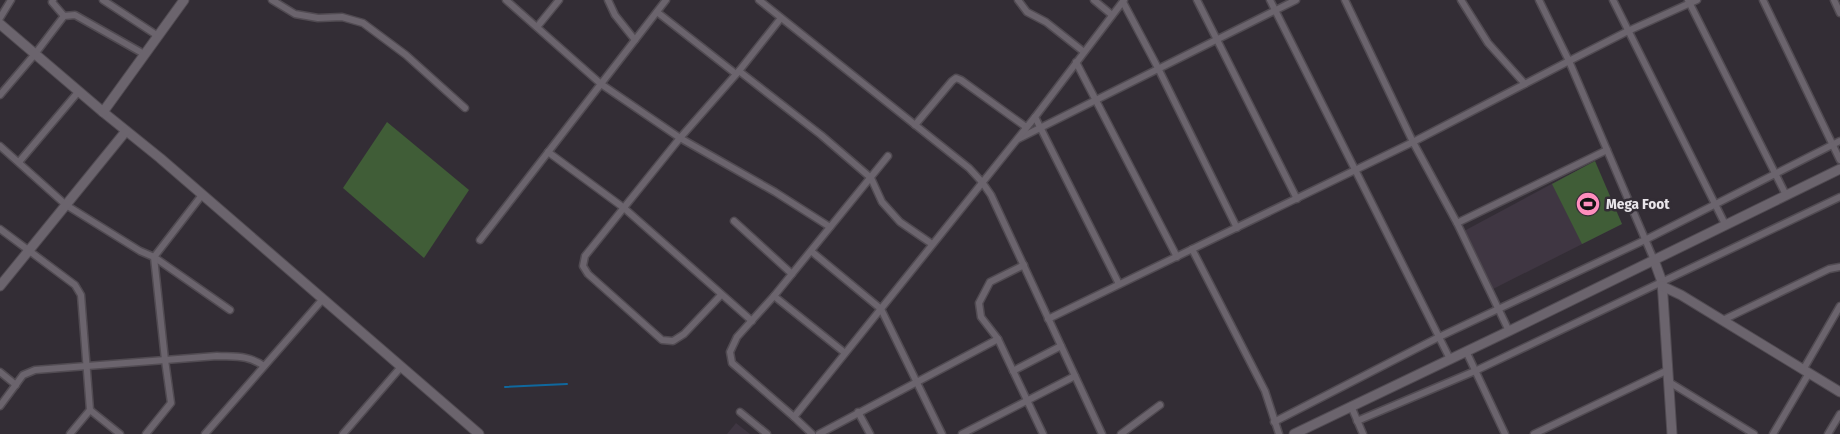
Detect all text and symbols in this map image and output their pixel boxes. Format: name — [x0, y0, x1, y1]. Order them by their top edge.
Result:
sports icon: Mega Foot — [1575, 191, 1601, 217]
place label: Mega Foot — [1606, 195, 1670, 213]

